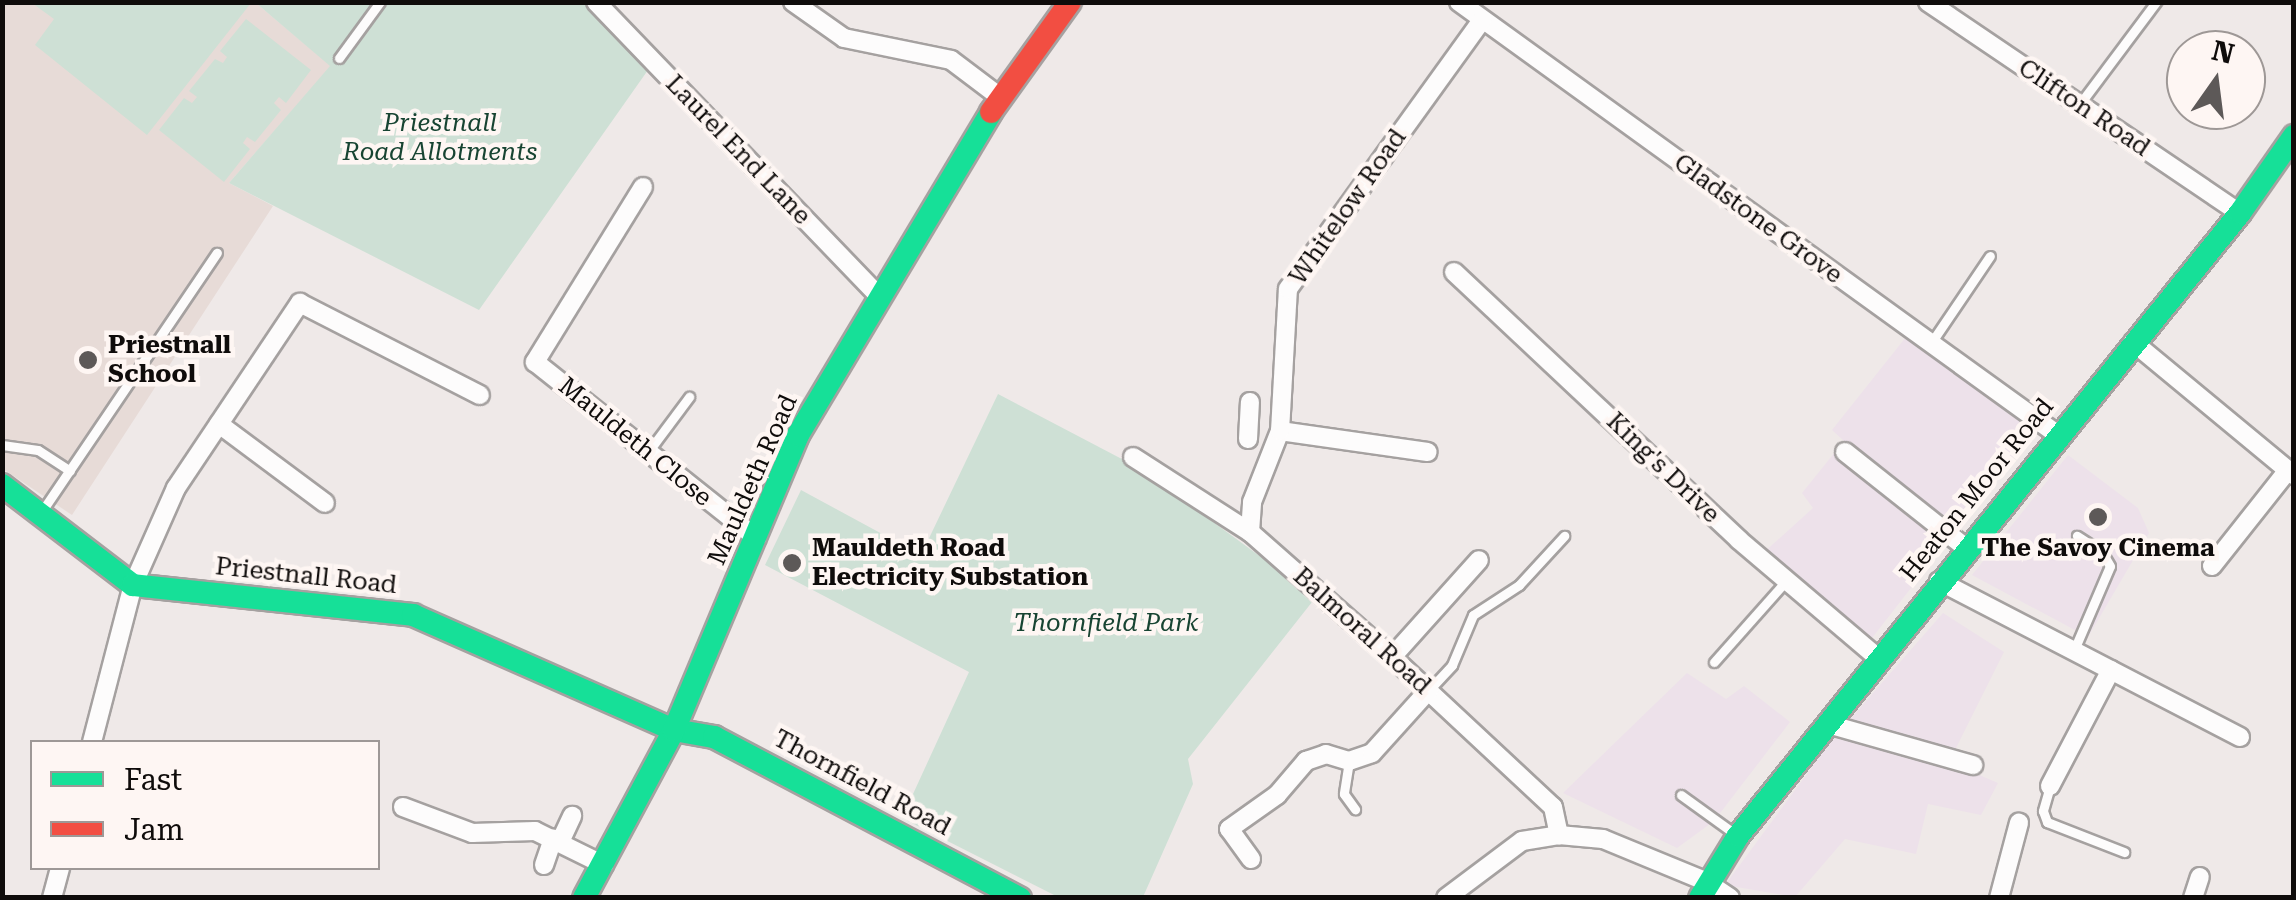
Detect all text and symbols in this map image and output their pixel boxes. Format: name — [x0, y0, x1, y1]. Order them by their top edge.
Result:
north arrow — [2166, 30, 2266, 130]
text: N — [2208, 34, 2237, 71]
street label: Clifton Road — [2013, 53, 2155, 163]
street label: Laurel End Lane — [659, 69, 817, 231]
park label: Priestnall Road Allotments — [343, 109, 537, 168]
street label: Whitelow Road — [1283, 123, 1413, 291]
street label: Gladstone Grove — [1668, 148, 1848, 290]
place label: Priestnall School — [108, 331, 231, 390]
marker: Priestnall School — [77, 349, 99, 371]
street label: Mauldeth Close — [552, 371, 718, 513]
street label: Mauldeth Road — [702, 390, 804, 570]
street label: Heaton Moor Road — [1894, 392, 2060, 588]
street label: King's Drive — [1600, 407, 1726, 529]
marker: The Savoy Cinema — [2087, 506, 2109, 528]
place label: The Savoy Cinema — [1981, 533, 2215, 563]
place label: Mauldeth Road Electricity Substation — [812, 534, 1088, 593]
street label: Priestnall Road — [214, 552, 398, 600]
marker: Mauldeth Road Electricity Substation — [781, 552, 803, 574]
street label: Balmoral Road — [1287, 561, 1437, 701]
park label: Thornfield Park — [1014, 608, 1198, 638]
street label: Thornfield Road — [768, 724, 956, 842]
legend — [30, 740, 380, 870]
text: Fast — [124, 762, 182, 797]
text: Jam — [124, 812, 184, 847]

